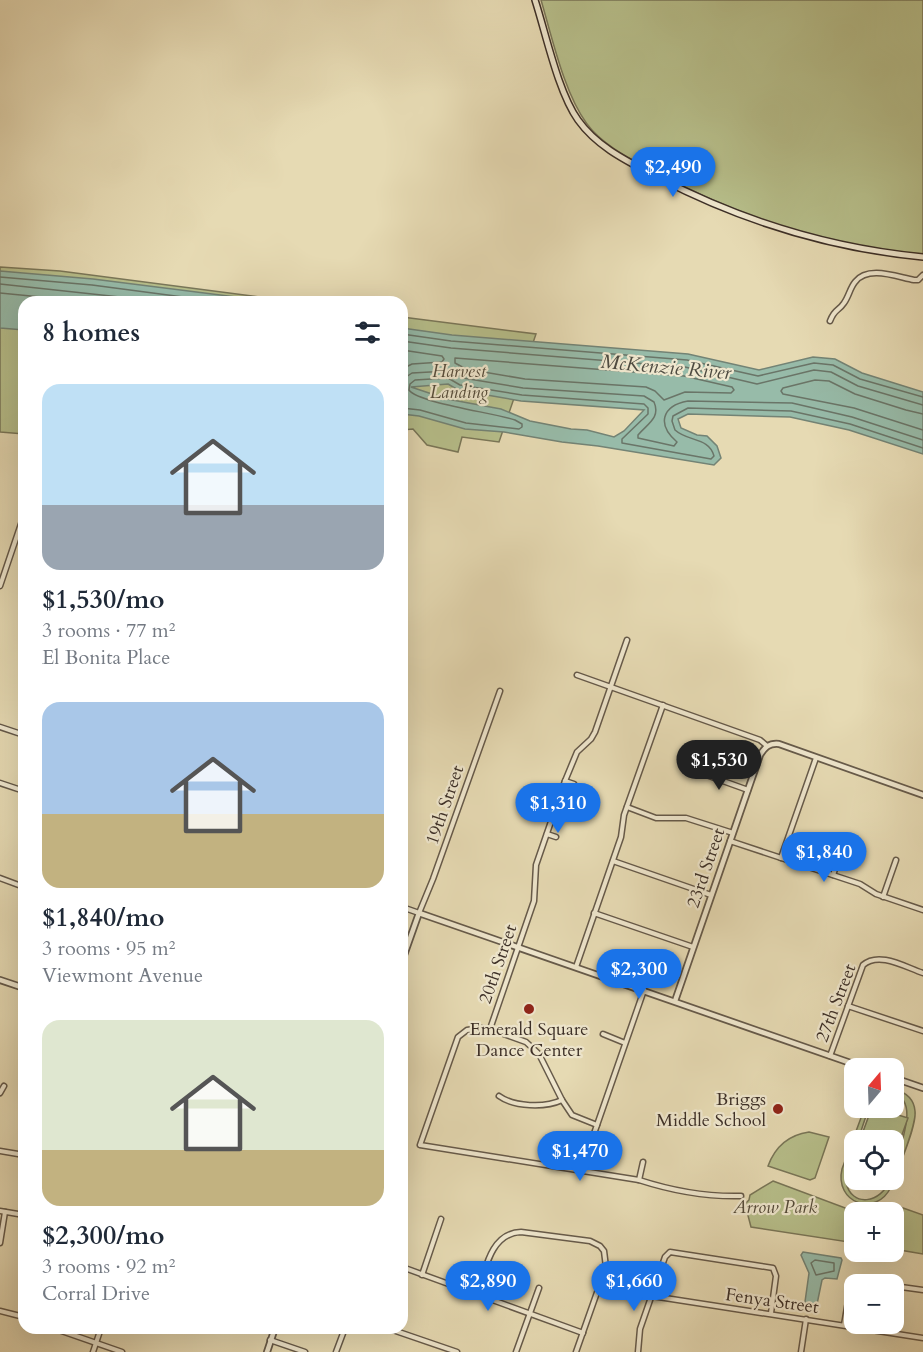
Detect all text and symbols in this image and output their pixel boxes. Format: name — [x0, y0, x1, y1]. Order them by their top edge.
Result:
pin: $2,490 — [624, 147, 722, 198]
text: $2,490 — [644, 153, 702, 180]
text: 8 homes — [42, 315, 140, 350]
icon: filters — [351, 316, 384, 349]
water label: McKenzie River — [600, 348, 734, 386]
park label: Harvest Landing — [430, 359, 488, 405]
icon: home — [159, 423, 267, 531]
text: $1,530/mo — [42, 582, 165, 617]
text: 3 rooms · 77 m² — [42, 617, 175, 644]
text: El Bonita Place — [42, 644, 170, 671]
pin: $1,530 — [670, 740, 768, 791]
icon: home — [159, 741, 267, 849]
text: $1,530 — [690, 746, 748, 773]
street label: 19th Street — [420, 762, 470, 848]
pin: $1,310 — [509, 783, 607, 834]
text: $1,310 — [529, 789, 587, 816]
street label: 23rd Street — [681, 825, 731, 911]
pin: $1,840 — [775, 832, 873, 883]
text: $1,840 — [795, 838, 853, 865]
text: $1,840/mo — [42, 900, 165, 935]
street label: 20th Street — [473, 921, 523, 1007]
text: 3 rooms · 95 m² — [42, 935, 175, 962]
pin: $2,300 — [590, 949, 688, 1000]
text: $2,300 — [610, 955, 668, 982]
street label: 27th Street — [810, 960, 862, 1046]
text: Viewmont Avenue — [42, 962, 203, 989]
marker: Emerald Square Dance Center — [522, 1002, 536, 1016]
place label: Emerald Square Dance Center — [470, 1017, 588, 1063]
north arrow — [844, 1058, 904, 1118]
map controls — [844, 1058, 904, 1334]
icon: home — [159, 1059, 267, 1167]
place label: Briggs Middle School — [656, 1087, 766, 1133]
marker: Briggs Middle School — [771, 1102, 785, 1116]
button: locate — [844, 1130, 904, 1190]
pin: $1,470 — [531, 1131, 629, 1182]
text: $1,470 — [551, 1137, 609, 1164]
park label: Arrow Park — [732, 1195, 817, 1220]
button: + — [844, 1202, 904, 1262]
text: $2,300/mo — [42, 1218, 165, 1253]
text: 3 rooms · 92 m² — [42, 1253, 175, 1280]
pin: $2,890 — [439, 1261, 537, 1312]
pin: $1,660 — [585, 1261, 683, 1312]
text: $2,890 — [459, 1267, 517, 1294]
text: $1,660 — [605, 1267, 663, 1294]
button: − — [844, 1274, 904, 1334]
text: Corral Drive — [42, 1280, 150, 1307]
street label: Fenya Street — [724, 1282, 821, 1320]

